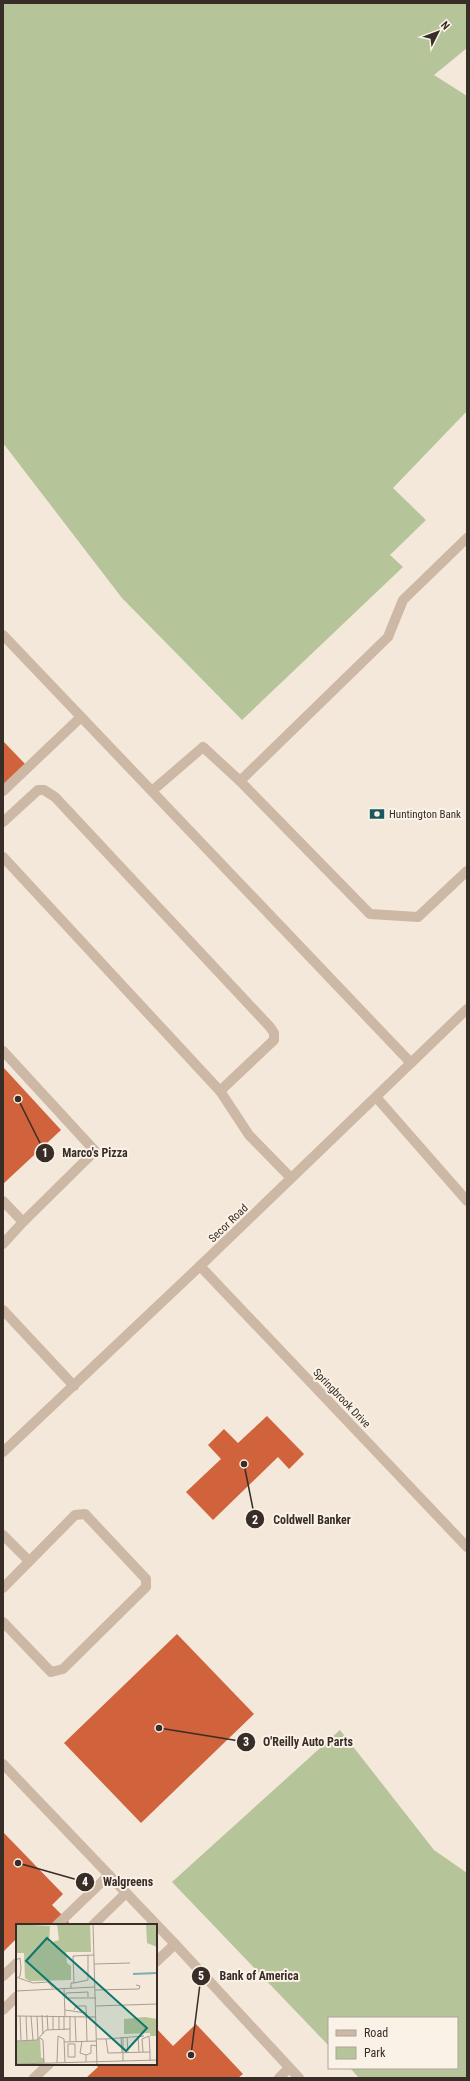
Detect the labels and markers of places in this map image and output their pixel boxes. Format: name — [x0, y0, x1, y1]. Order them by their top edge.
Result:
bank icon: Huntington Bank — [368, 805, 386, 823]
place label: Huntington Bank — [389, 808, 461, 821]
callout: Marco's Pizza — [35, 1141, 136, 1165]
callout: Coldwell Banker — [245, 1507, 358, 1531]
callout: O'Reilly Auto Parts — [236, 1730, 361, 1754]
callout: Walgreens — [75, 1870, 161, 1894]
callout: Bank of America — [191, 1964, 306, 1988]

